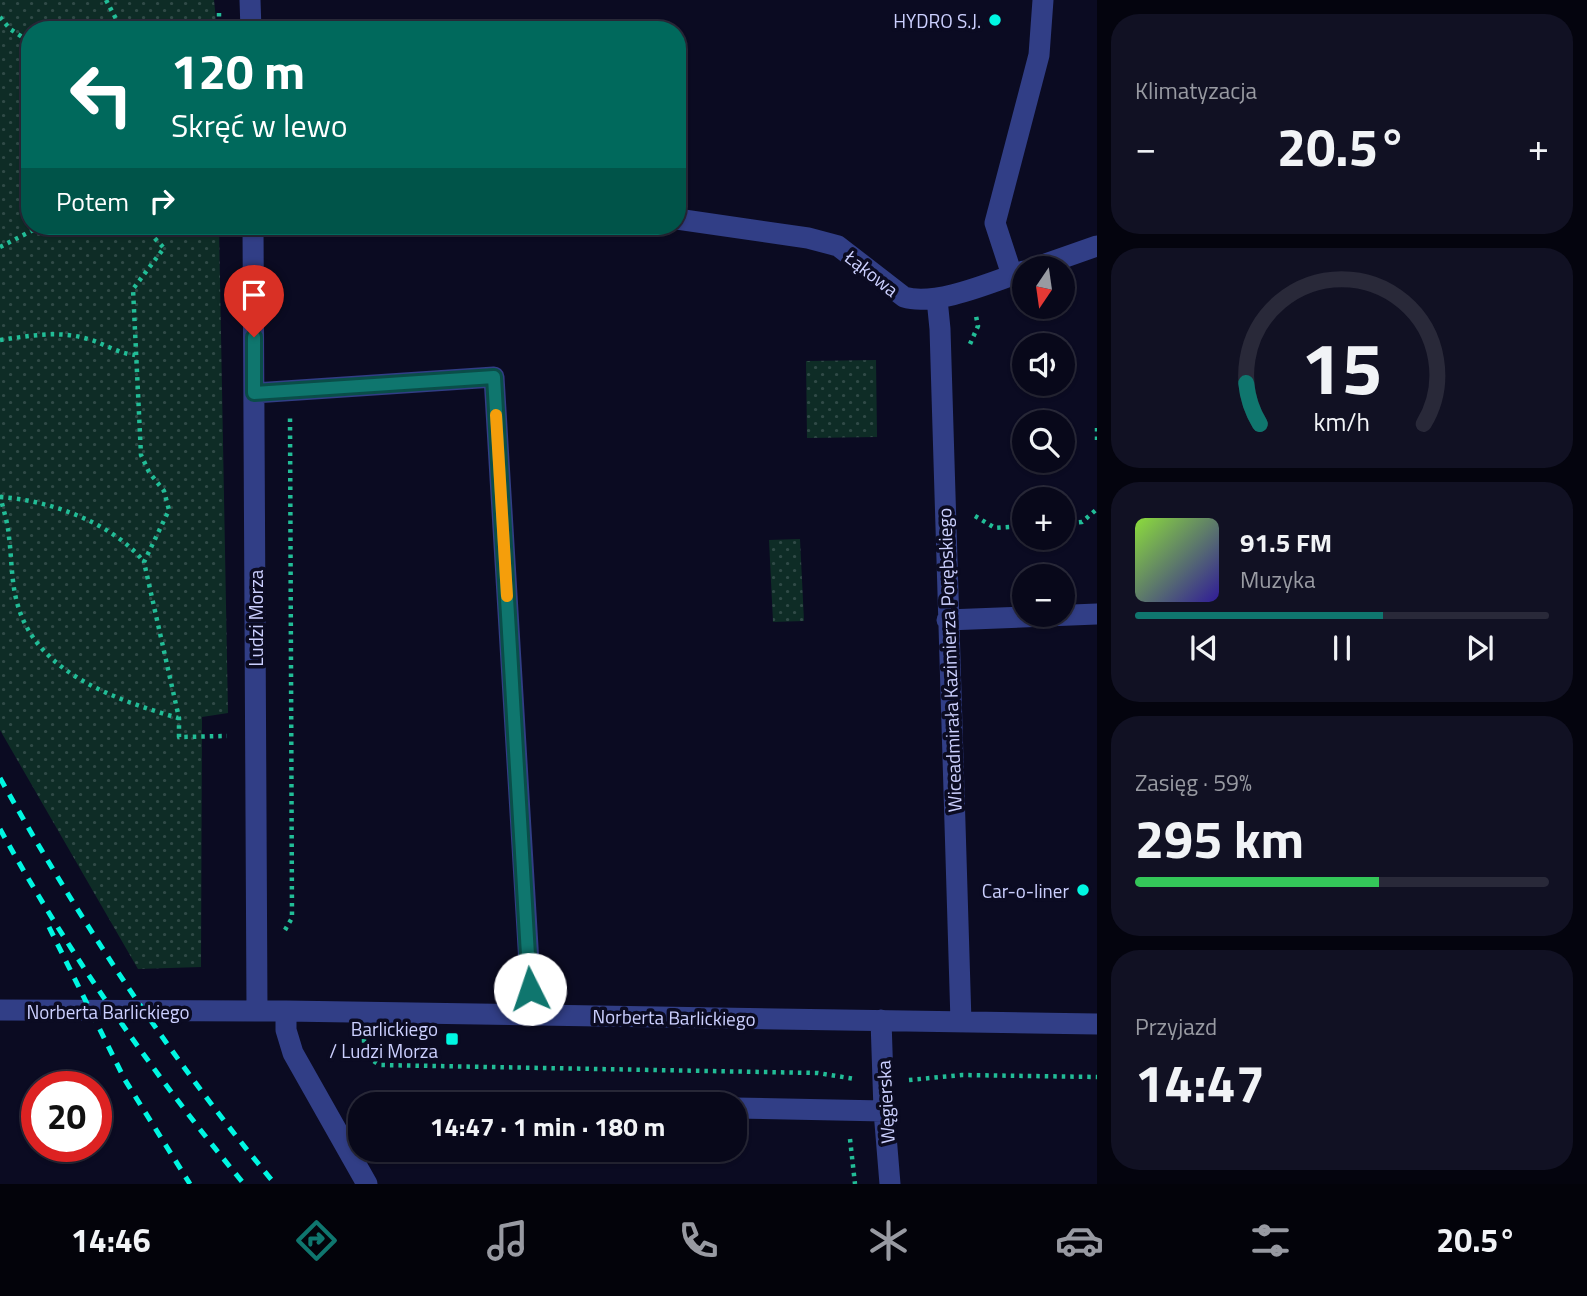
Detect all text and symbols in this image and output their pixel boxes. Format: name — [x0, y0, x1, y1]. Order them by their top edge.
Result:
place label: HYDRO S.J. — [893, 6, 981, 35]
marker: HYDRO S.J. — [987, 12, 1003, 28]
text: 120 m — [171, 33, 305, 108]
icon: left — [56, 49, 147, 140]
text: Klimatyzacja — [1135, 73, 1257, 108]
text: Skręć w lewo — [171, 101, 348, 149]
text: 20.5° — [1277, 107, 1407, 186]
text: − — [1135, 118, 1156, 176]
text: + — [1528, 118, 1549, 176]
text: Potem — [56, 182, 129, 221]
icon: right — [143, 182, 181, 220]
street label: Łąkowa — [838, 242, 905, 304]
north arrow — [1012, 256, 1074, 318]
map controls — [1012, 256, 1075, 627]
pin — [224, 265, 284, 337]
icon: arrive — [235, 276, 273, 314]
text: 15 — [1301, 312, 1383, 422]
button: sound — [1012, 333, 1075, 396]
text: km/h — [1314, 403, 1370, 441]
button: search — [1012, 410, 1075, 473]
button: + — [1012, 487, 1075, 550]
street label: Wiceadmirała Kazimierza Porębskiego — [929, 507, 969, 813]
text: 91.5 FM — [1240, 523, 1332, 562]
text: Muzyka — [1240, 562, 1316, 597]
button: − — [1012, 564, 1075, 627]
street label: Ludzi Morza — [241, 569, 270, 666]
icon: previous — [1185, 629, 1223, 667]
icon: pause — [1323, 629, 1361, 667]
icon: next — [1461, 629, 1499, 667]
text: Zasięg · 59% — [1135, 765, 1252, 800]
text: 295 km — [1135, 799, 1304, 878]
place label: Car-o-liner — [982, 876, 1069, 905]
marker: Car-o-liner — [1075, 882, 1091, 898]
position arrow — [493, 952, 567, 1026]
street label: Norberta Barlickiego — [26, 997, 190, 1026]
street label: Norberta Barlickiego — [592, 1001, 756, 1033]
text: Przyjazd — [1135, 1009, 1217, 1044]
place label: Barlickiego / Ludzi Morza — [329, 1014, 438, 1065]
marker: Barlickiego / Ludzi Morza — [444, 1031, 460, 1047]
text: 14:47 — [1135, 1043, 1265, 1122]
street label: Węgierska — [868, 1059, 902, 1144]
speed limit sign: 20 — [21, 1071, 112, 1162]
text: 14:47 · 1 min · 180 m — [430, 1107, 665, 1146]
text: 14:46 — [71, 1216, 151, 1264]
icon: directions — [292, 1216, 341, 1265]
icon: music — [483, 1216, 532, 1265]
icon: phone — [674, 1216, 723, 1265]
icon: climate — [864, 1216, 913, 1265]
icon: car — [1055, 1216, 1104, 1265]
icon: filters — [1246, 1216, 1295, 1265]
text: 20.5° — [1436, 1216, 1516, 1264]

